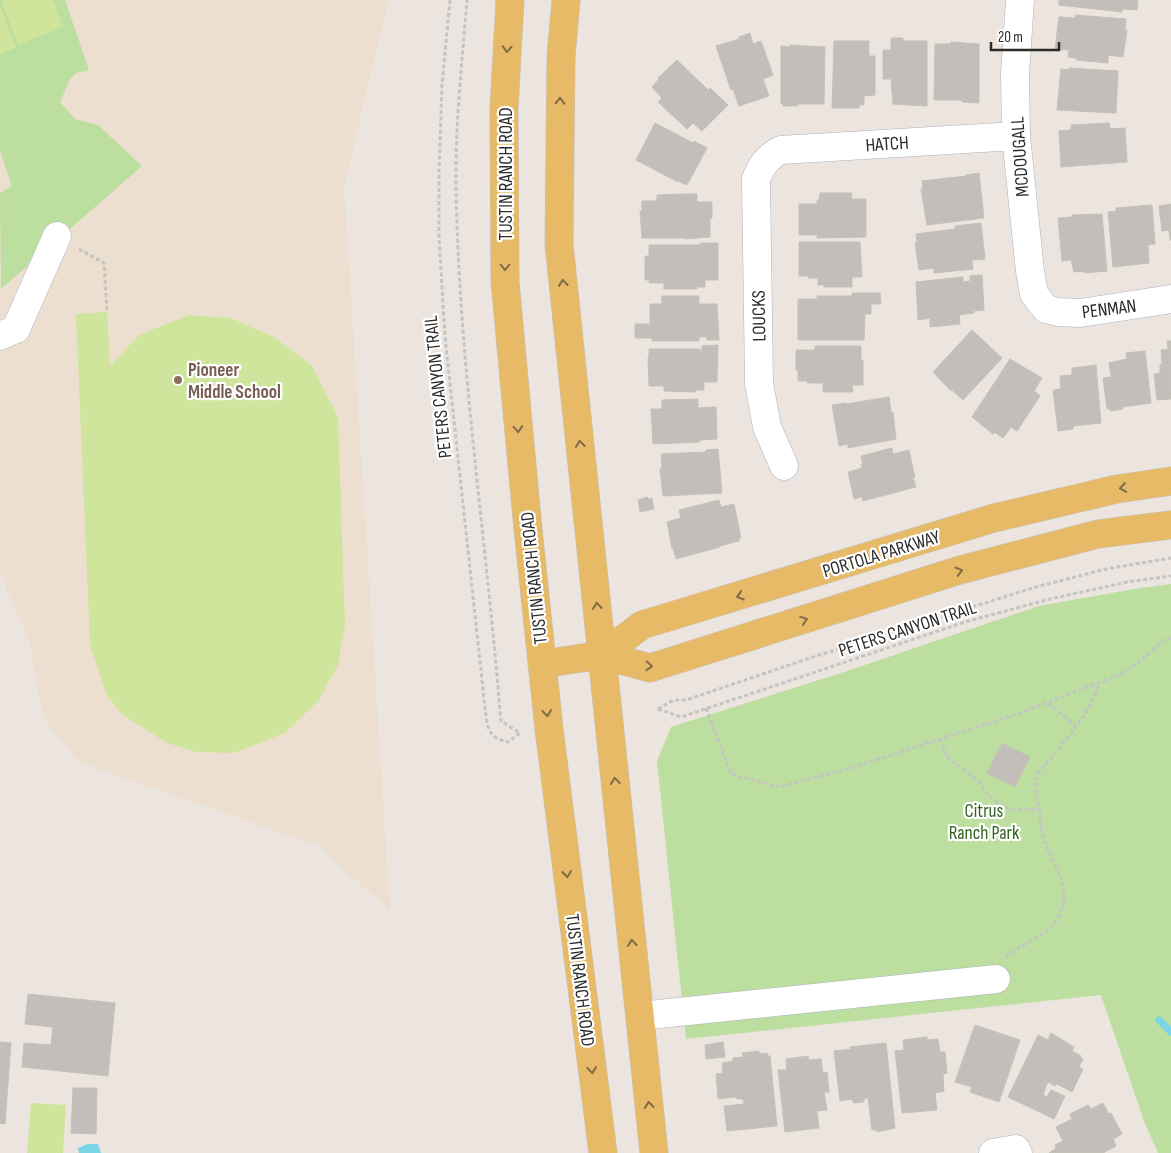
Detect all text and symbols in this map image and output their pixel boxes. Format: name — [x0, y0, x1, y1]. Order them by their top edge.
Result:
scale bar — [991, 20, 1058, 52]
text: 20 m — [998, 28, 1023, 47]
one-way arrow — [502, 45, 513, 53]
one-way arrow — [555, 97, 566, 105]
street label: TUSTIN RANCH ROAD — [495, 107, 518, 241]
street label: MCDOUGALL — [1006, 116, 1035, 198]
street label: HATCH — [865, 132, 909, 157]
one-way arrow — [500, 264, 510, 272]
one-way arrow — [558, 279, 569, 287]
street label: LOUCKS — [748, 290, 771, 342]
street label: PENMAN — [1081, 295, 1138, 324]
street label: PETERS CANYON TRAIL — [420, 314, 457, 459]
place label: Pioneer Middle School — [188, 359, 281, 404]
marker: Pioneer Middle School — [172, 374, 184, 386]
one-way arrow — [513, 425, 524, 433]
one-way arrow — [575, 440, 586, 448]
one-way arrow — [1118, 483, 1127, 493]
street label: TUSTIN RANCH ROAD — [516, 510, 553, 645]
street label: PORTOLA PARKWAY — [820, 526, 943, 583]
one-way arrow — [954, 566, 962, 576]
one-way arrow — [736, 590, 745, 600]
street label: PETERS CANYON TRAIL — [836, 596, 979, 663]
one-way arrow — [592, 602, 603, 610]
one-way arrow — [799, 616, 808, 626]
one-way arrow — [645, 660, 653, 671]
one-way arrow — [541, 709, 552, 717]
one-way arrow — [610, 777, 621, 785]
park label: Citrus Ranch Park — [949, 800, 1020, 845]
one-way arrow — [562, 869, 572, 878]
street label: TUSTIN RANCH ROAD — [560, 913, 599, 1048]
one-way arrow — [627, 939, 638, 947]
one-way arrow — [587, 1065, 597, 1074]
one-way arrow — [644, 1100, 655, 1108]

